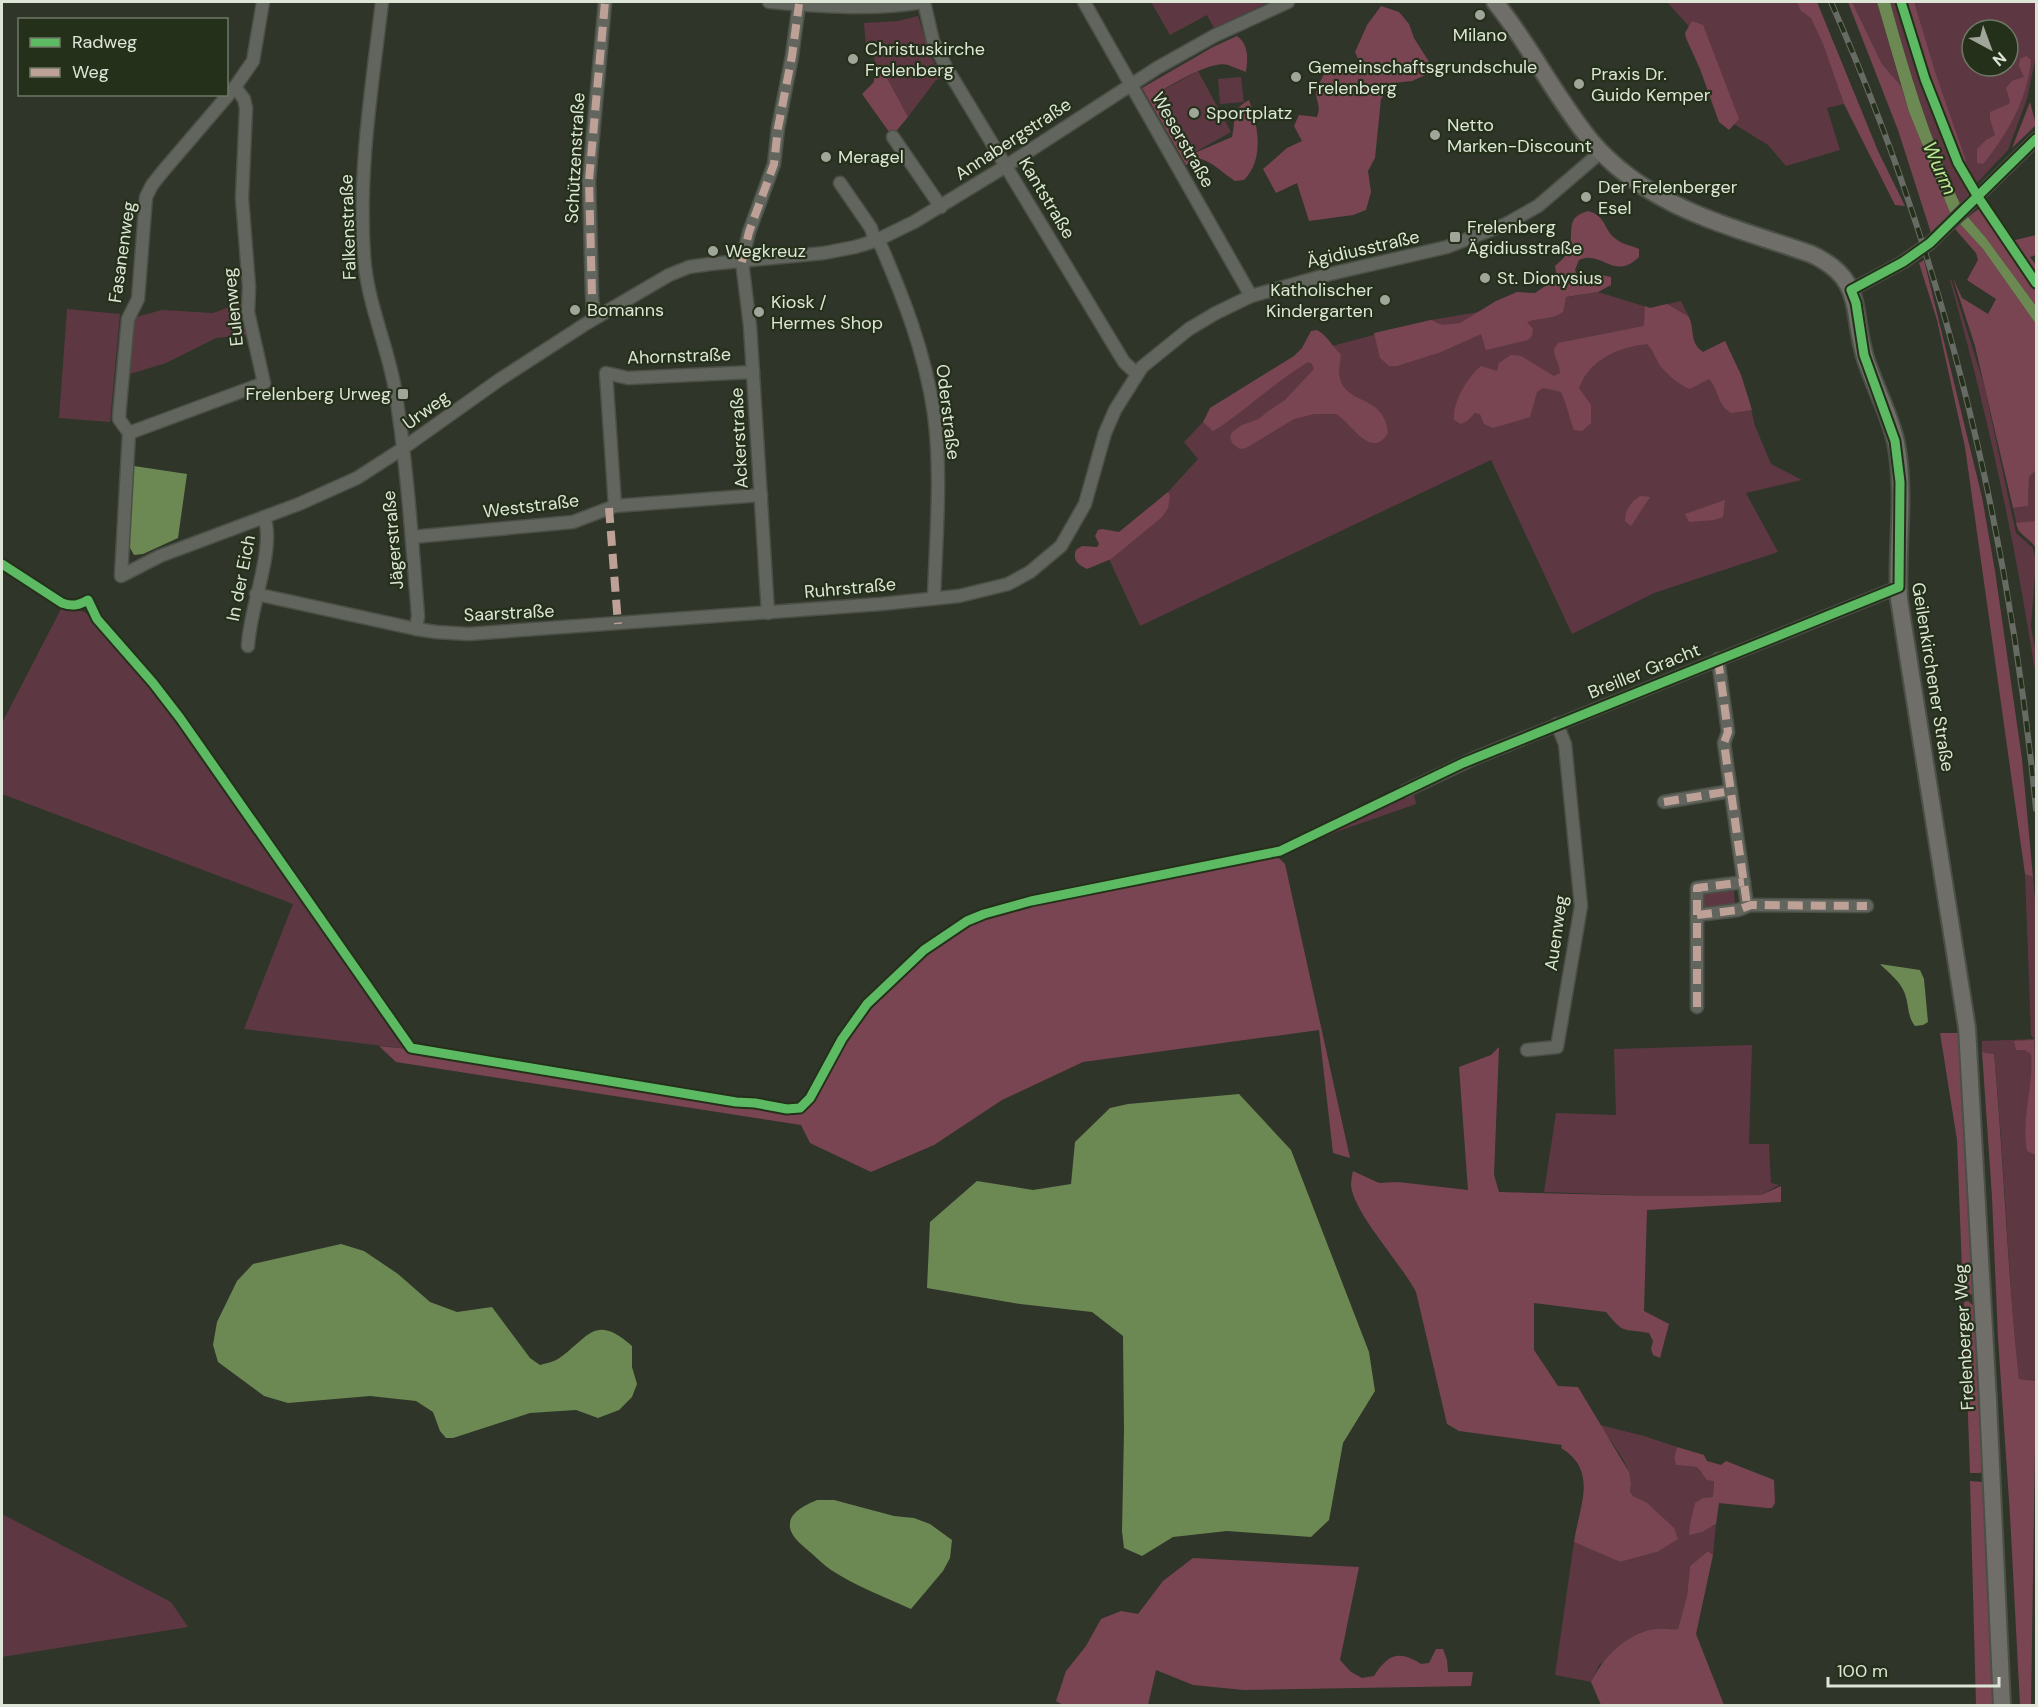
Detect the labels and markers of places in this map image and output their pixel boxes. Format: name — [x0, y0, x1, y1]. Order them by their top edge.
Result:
marker: Milano — [1473, 8, 1487, 22]
place label: Milano — [1453, 23, 1507, 47]
place label: Christuskirche Frelenberg — [865, 37, 985, 82]
marker: Christuskirche Frelenberg — [846, 52, 860, 66]
place label: Gemeinschaftsgrundschule Frelenberg — [1308, 55, 1537, 100]
place label: Praxis Dr. Guido Kemper — [1591, 62, 1711, 107]
marker: Gemeinschaftsgrundschule Frelenberg — [1289, 70, 1303, 84]
marker: Praxis Dr. Guido Kemper — [1572, 77, 1586, 91]
place label: Sportplatz — [1206, 101, 1292, 125]
marker: Sportplatz — [1187, 106, 1201, 120]
place label: Netto Marken-Discount — [1447, 113, 1592, 158]
marker: Netto Marken-Discount — [1428, 128, 1442, 142]
place label: Meragel — [838, 145, 904, 169]
marker: Meragel — [819, 150, 833, 164]
place label: Der Frelenberger Esel — [1598, 175, 1738, 220]
marker: Der Frelenberger Esel — [1579, 190, 1593, 204]
place label: Frelenberg Ägidiusstraße — [1467, 215, 1582, 260]
marker: Frelenberg Ägidiusstraße — [1448, 230, 1462, 244]
place label: Wegkreuz — [725, 239, 806, 263]
marker: Wegkreuz — [706, 244, 720, 258]
place label: St. Dionysius — [1497, 266, 1602, 290]
marker: St. Dionysius — [1478, 271, 1492, 285]
place label: Katholischer Kindergarten — [1266, 278, 1373, 323]
place label: Kiosk / Hermes Shop — [771, 290, 883, 335]
marker: Katholischer Kindergarten — [1378, 293, 1392, 307]
place label: Bomanns — [587, 298, 664, 322]
marker: Bomanns — [568, 303, 582, 317]
marker: Kiosk / Hermes Shop — [752, 305, 766, 319]
place label: Frelenberg Urweg — [245, 382, 391, 406]
marker: Frelenberg Urweg — [396, 387, 410, 401]

